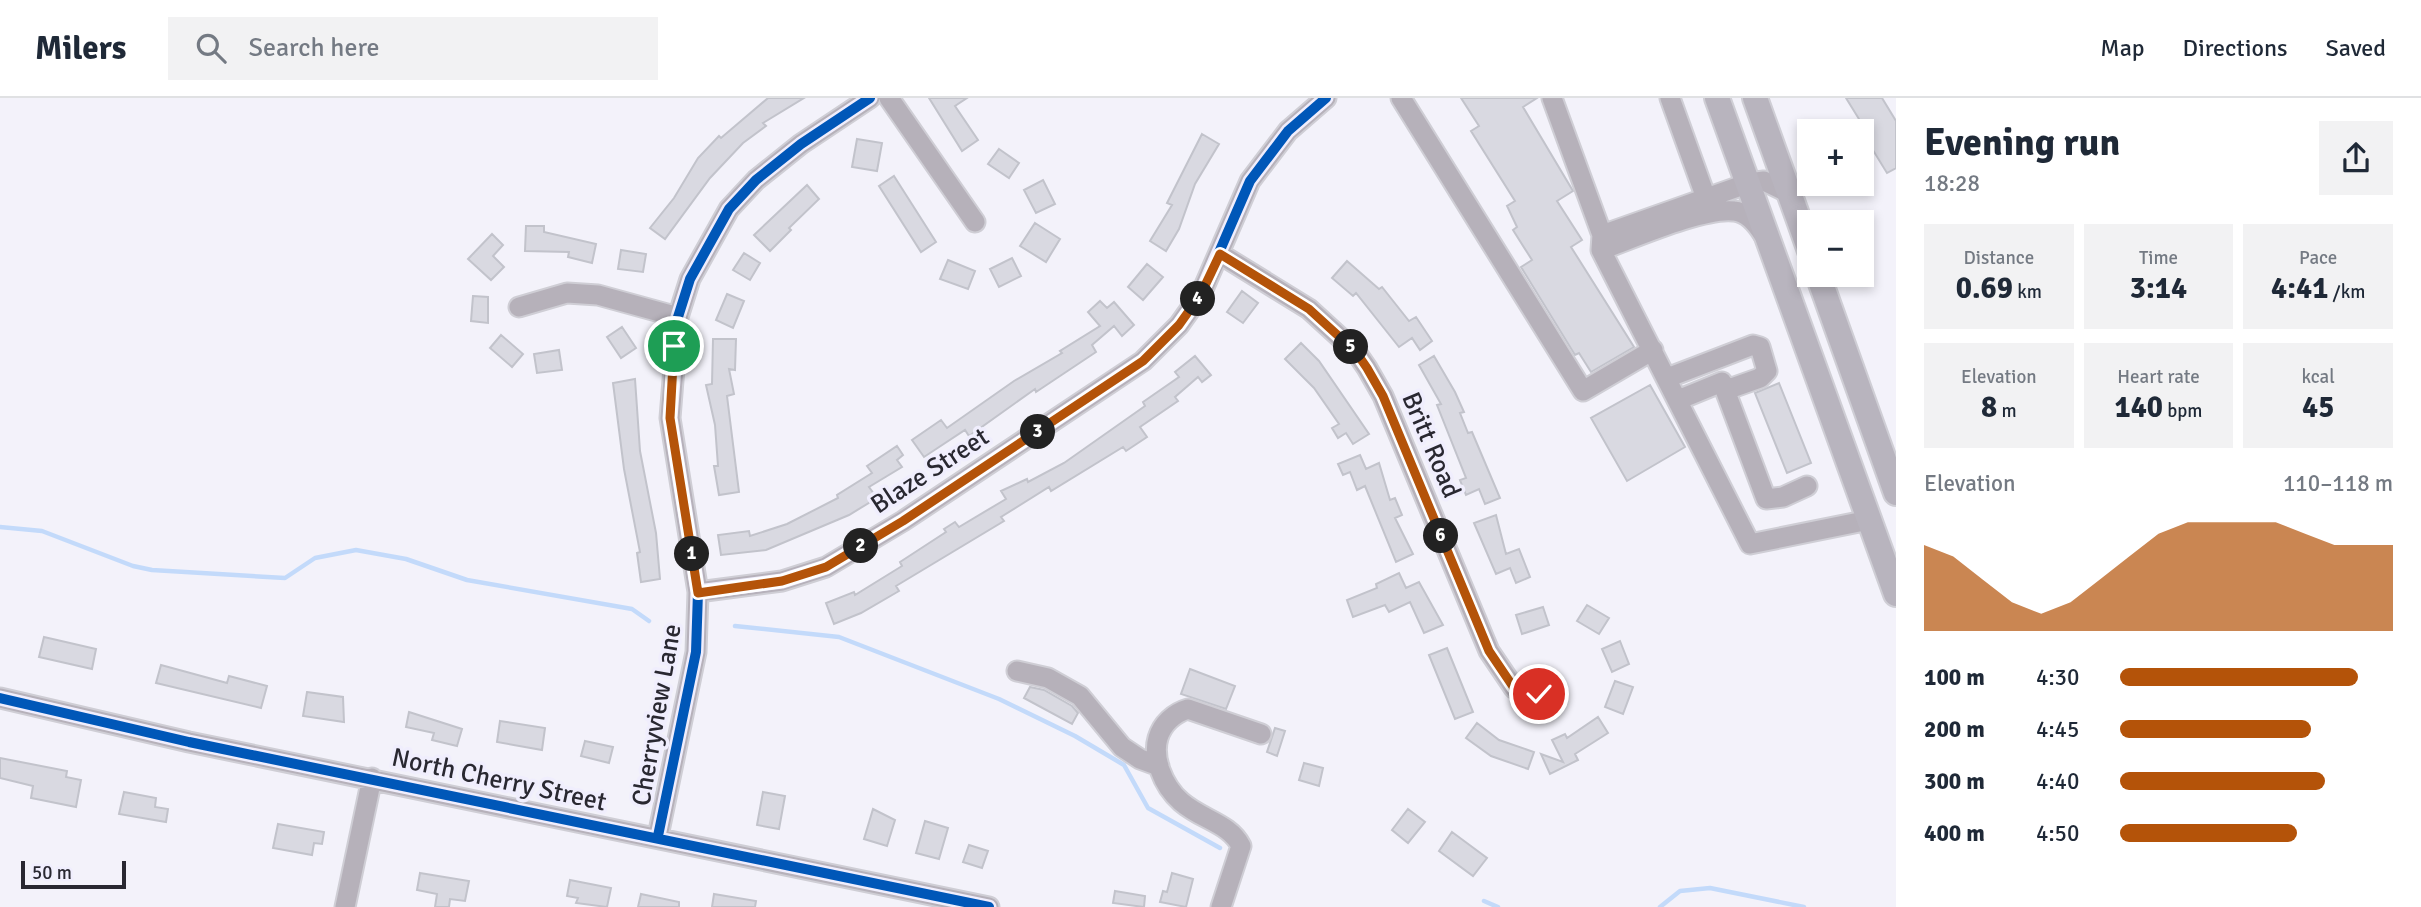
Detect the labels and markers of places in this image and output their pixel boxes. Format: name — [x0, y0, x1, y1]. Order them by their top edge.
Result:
pin: 4 — [1180, 282, 1216, 316]
pin — [644, 316, 704, 376]
pin: 5 — [1334, 330, 1368, 364]
pin: 3 — [1020, 414, 1056, 450]
pin: 6 — [1424, 518, 1458, 554]
pin: 2 — [844, 528, 878, 564]
pin: 1 — [674, 536, 710, 572]
pin — [1509, 664, 1569, 724]

